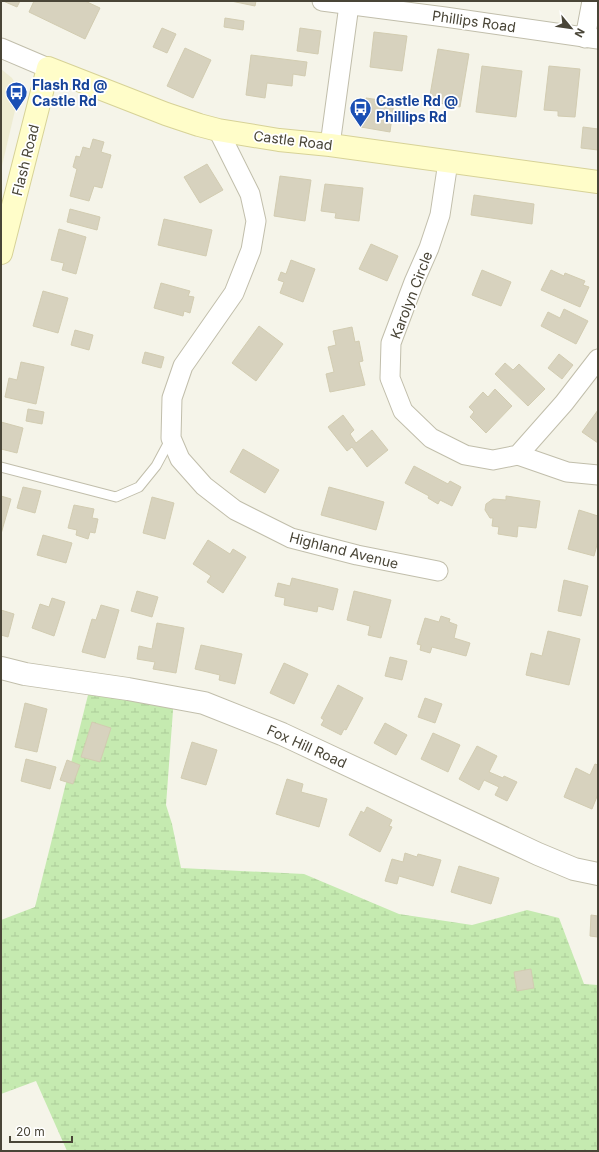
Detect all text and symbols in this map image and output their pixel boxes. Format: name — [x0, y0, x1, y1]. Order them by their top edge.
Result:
street label: Phillips Road — [431, 7, 517, 35]
north arrow — [551, 8, 591, 48]
text: N — [572, 26, 588, 40]
place label: Flash Rd @ Castle Rd — [32, 76, 107, 109]
bus stop icon: Flash Rd @ Castle Rd — [4, 79, 30, 112]
place label: Castle Rd @ Phillips Rd — [376, 92, 458, 125]
bus stop icon: Castle Rd @ Phillips Rd — [347, 95, 373, 128]
street label: Flash Road — [8, 123, 42, 197]
street label: Castle Road — [253, 127, 333, 153]
street label: Karolyn Circle — [386, 249, 436, 341]
street label: Highland Avenue — [288, 528, 400, 572]
street label: Fox Hill Road — [264, 721, 350, 771]
scale bar — [10, 1118, 72, 1144]
text: 20 m — [16, 1124, 45, 1139]

